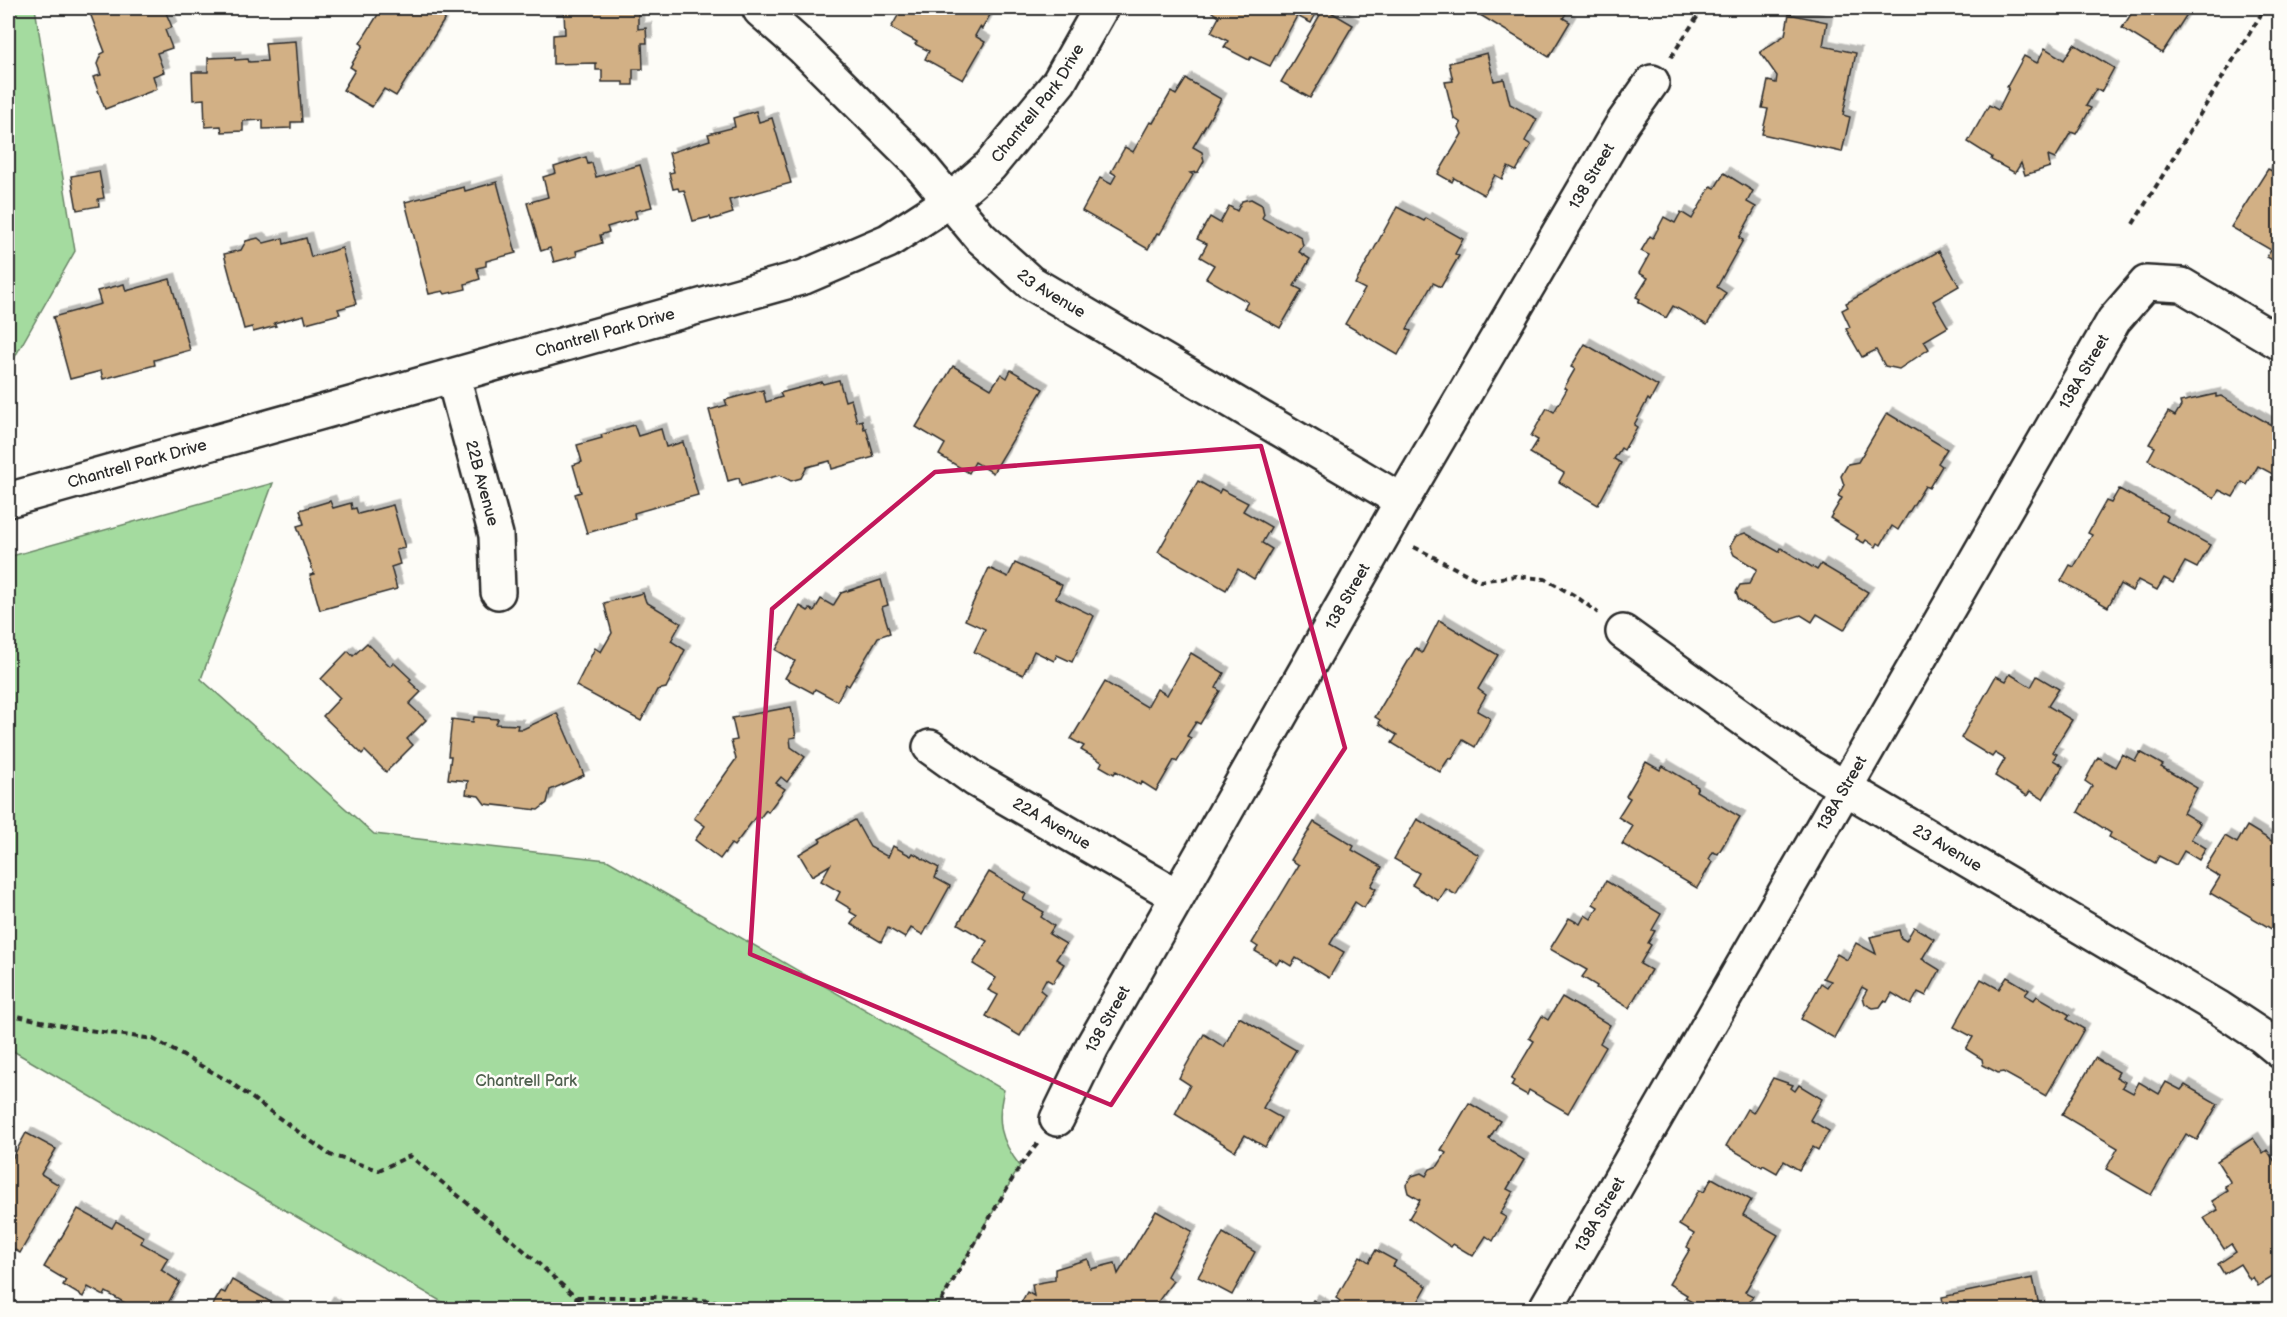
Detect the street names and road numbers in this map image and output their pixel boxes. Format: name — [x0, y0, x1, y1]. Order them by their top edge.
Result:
street label: Chantrell Park Drive — [987, 40, 1088, 167]
street label: 138 Street — [1565, 140, 1619, 213]
street label: 23 Avenue — [1013, 265, 1089, 322]
street label: Chantrell Park Drive — [533, 304, 677, 361]
street label: 138A Street — [2055, 331, 2113, 413]
street label: Chantrell Park Drive — [65, 435, 209, 492]
street label: 22B Avenue — [461, 438, 503, 529]
street label: 138 Street — [1321, 560, 1374, 633]
street label: 138A Street — [1813, 752, 1871, 834]
street label: 22A Avenue — [1009, 794, 1094, 854]
street label: 23 Avenue — [1909, 820, 1986, 876]
street label: 138 Street — [1081, 983, 1134, 1055]
street label: 138A Street — [1571, 1174, 1629, 1255]

